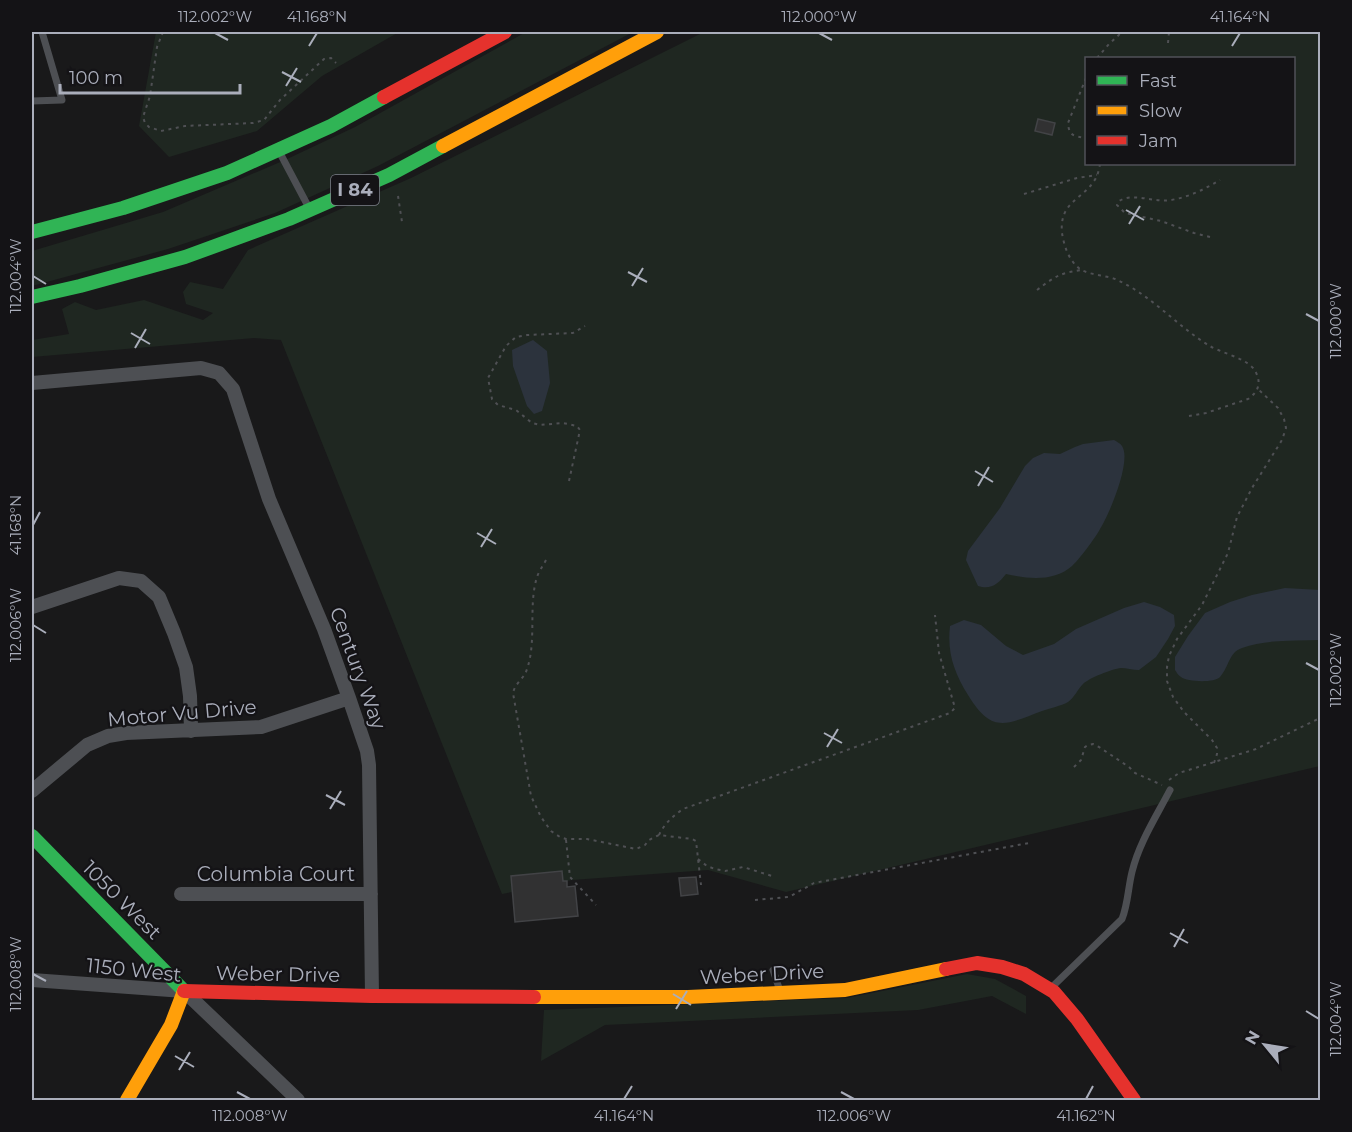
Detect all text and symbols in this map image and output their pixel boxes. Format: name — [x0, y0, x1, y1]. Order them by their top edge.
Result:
text: 112.002°W — [178, 7, 252, 26]
text: 41.168°N — [287, 7, 347, 26]
text: 112.000°W — [781, 7, 857, 26]
text: 41.164°N — [1210, 7, 1270, 26]
scale bar — [60, 57, 240, 95]
legend — [1085, 57, 1295, 165]
text: 100 m — [69, 67, 123, 89]
text: Fast — [1139, 70, 1177, 92]
text: Slow — [1139, 100, 1182, 122]
text: Jam — [1138, 130, 1178, 152]
road number: I 84 — [331, 175, 379, 205]
text: 112.004°W — [6, 238, 25, 314]
text: 112.000°W — [1326, 283, 1345, 359]
text: 41.168°N — [6, 495, 25, 555]
text: 112.006°W — [6, 587, 25, 662]
street label: Century Way — [325, 604, 391, 732]
text: 112.002°W — [1326, 633, 1345, 707]
street label: Motor Vu Drive — [106, 695, 258, 731]
street label: 1050 West — [78, 856, 166, 944]
street label: Columbia Court — [197, 862, 355, 886]
text: 112.008°W — [6, 936, 25, 1012]
street label: 1150 West — [85, 953, 183, 987]
street label: Weber Drive — [699, 959, 825, 989]
street label: Weber Drive — [216, 961, 340, 987]
text: 112.004°W — [1326, 981, 1345, 1057]
north arrow — [1235, 1015, 1295, 1075]
text: N — [1241, 1027, 1264, 1048]
text: 112.008°W — [212, 1106, 288, 1125]
text: 41.164°N — [594, 1106, 654, 1125]
text: 112.006°W — [817, 1106, 892, 1125]
text: 41.162°N — [1056, 1106, 1116, 1125]

